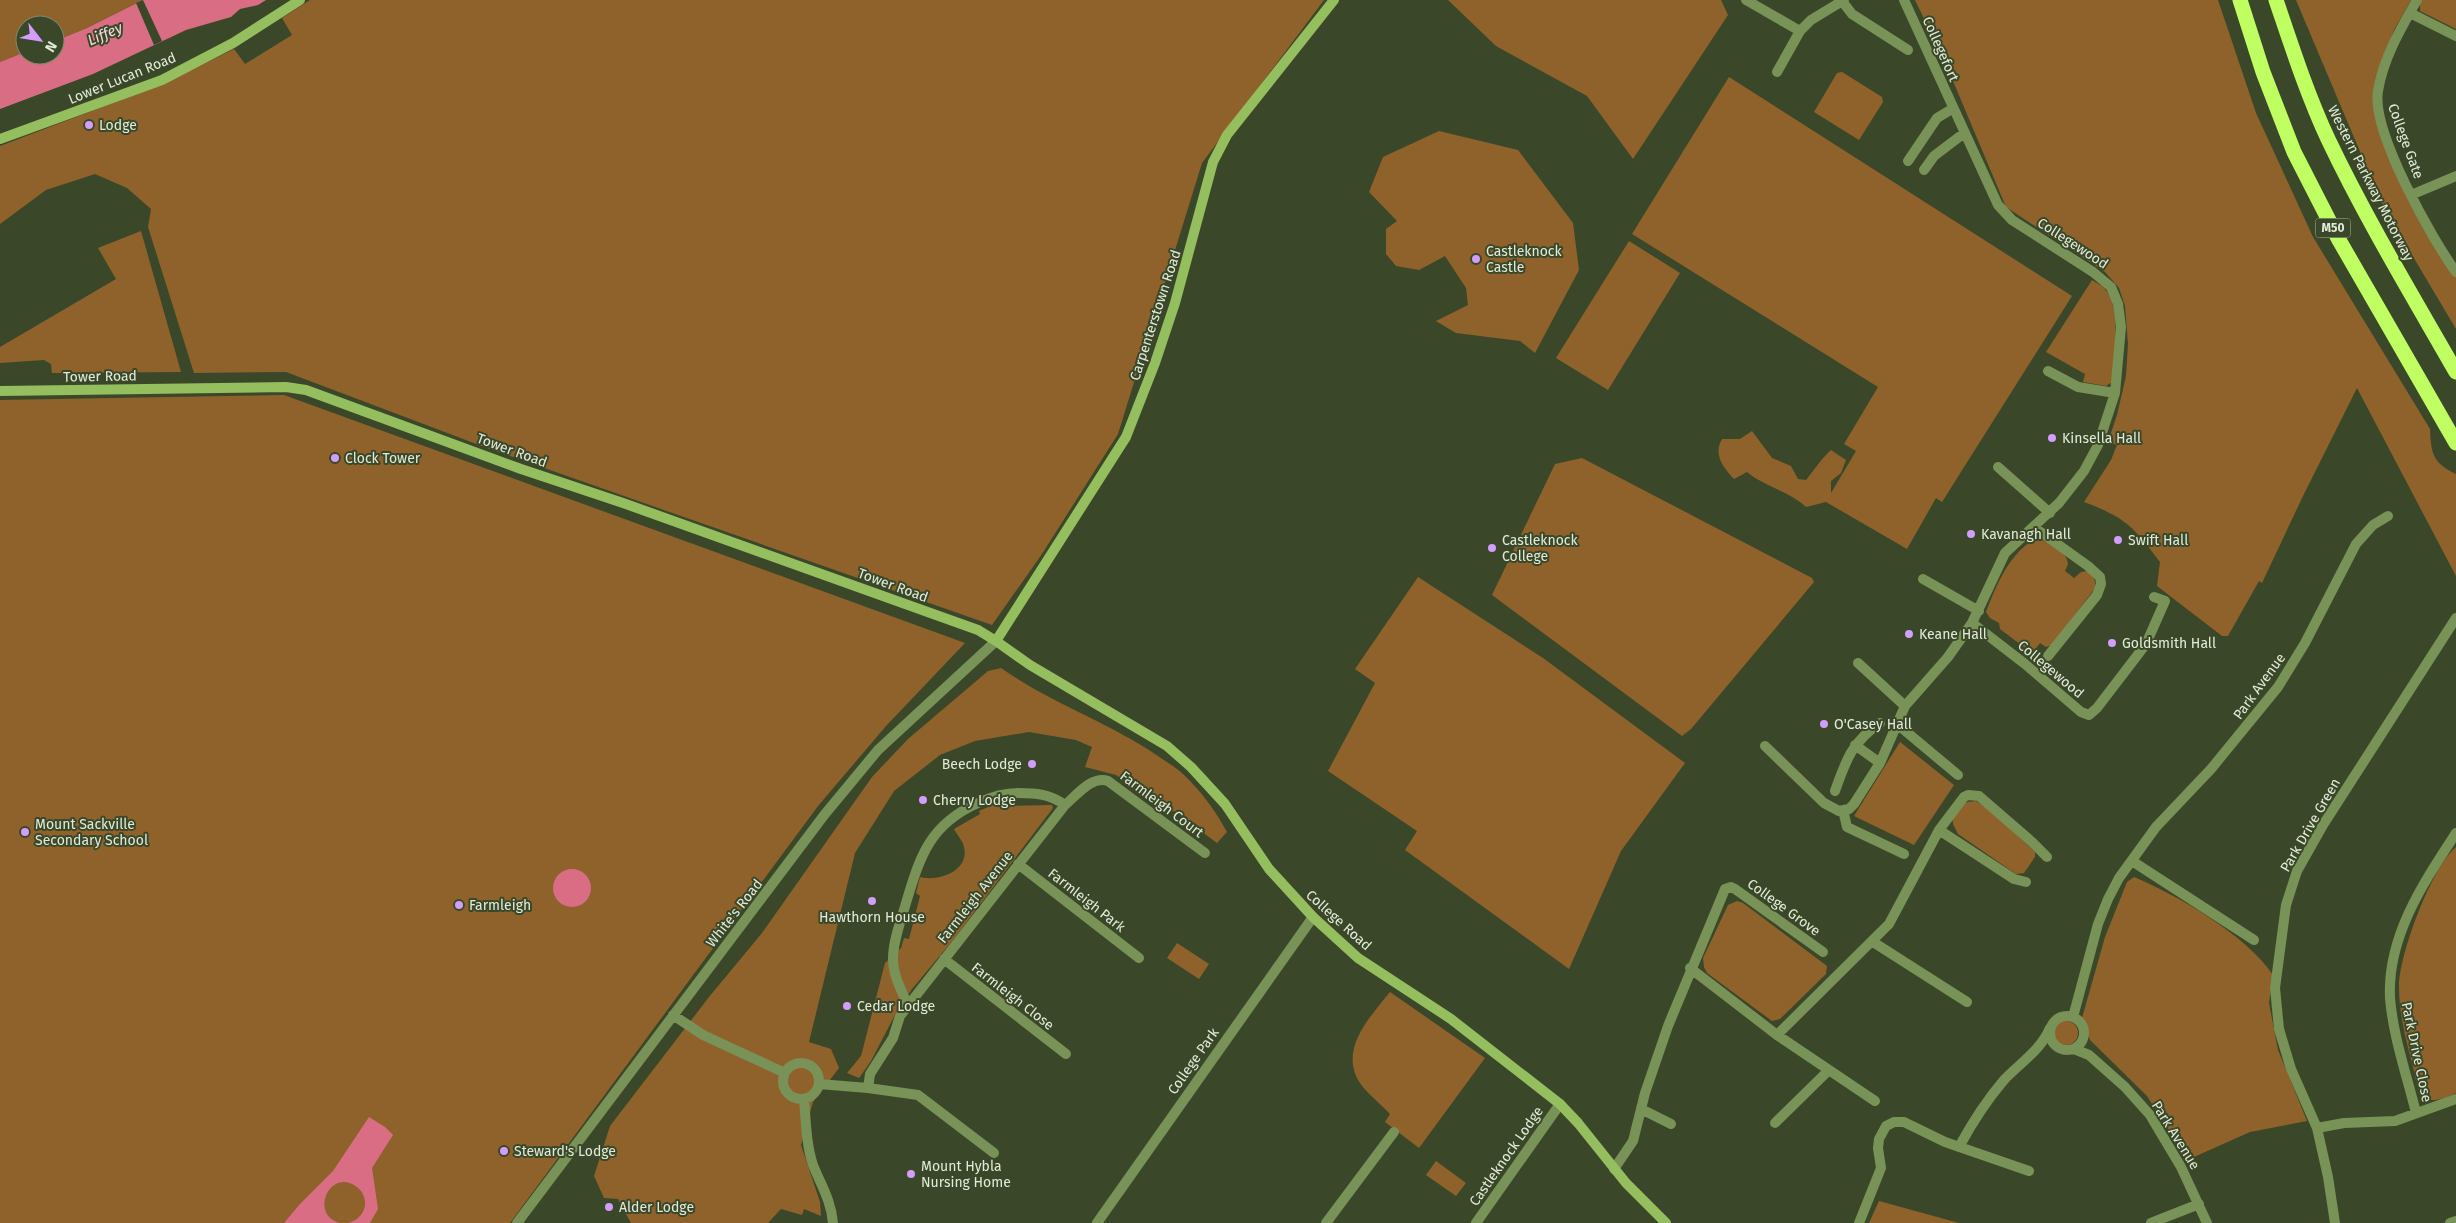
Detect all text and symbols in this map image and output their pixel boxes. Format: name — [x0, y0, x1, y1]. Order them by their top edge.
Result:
street label: Collegefort — [1919, 14, 1963, 85]
north arrow — [15, 15, 65, 65]
water label: Liffey — [85, 18, 126, 49]
text: N — [41, 38, 60, 55]
street label: Lower Lucan Road — [66, 49, 179, 108]
street label: College Gate — [2384, 101, 2427, 181]
street label: Western Parkway Motorway — [2324, 103, 2417, 264]
place label: Lodge — [99, 117, 137, 134]
marker: Lodge — [83, 119, 95, 131]
street label: Collegewood — [2034, 214, 2111, 273]
road number: M50 — [2316, 218, 2350, 238]
place label: Castleknock Castle — [1486, 243, 1563, 276]
street label: Carpenterstown Road — [1126, 248, 1185, 383]
marker: Castleknock Castle — [1470, 253, 1482, 265]
street label: Tower Road — [63, 367, 137, 386]
street label: Tower Road — [474, 430, 549, 471]
place label: Kinsella Hall — [2062, 430, 2141, 447]
marker: Kinsella Hall — [2046, 432, 2058, 444]
place label: Clock Tower — [345, 450, 421, 467]
marker: Clock Tower — [329, 452, 341, 464]
place label: Kavanagh Hall — [1981, 526, 2071, 543]
marker: Kavanagh Hall — [1965, 528, 1977, 540]
place label: Castleknock College — [1502, 532, 1579, 565]
place label: Swift Hall — [2128, 532, 2188, 549]
marker: Swift Hall — [2112, 534, 2124, 546]
marker: Castleknock College — [1486, 542, 1498, 554]
street label: Tower Road — [855, 565, 930, 606]
place label: Keane Hall — [1919, 626, 1987, 643]
marker: Keane Hall — [1903, 628, 1915, 640]
place label: Goldsmith Hall — [2122, 635, 2216, 652]
street label: Collegewood — [2014, 637, 2087, 702]
marker: Goldsmith Hall — [2106, 637, 2118, 649]
street label: Park Avenue — [2230, 650, 2289, 723]
place label: O'Casey Hall — [1834, 716, 1912, 733]
marker: O'Casey Hall — [1818, 718, 1830, 730]
place label: Beech Lodge — [942, 756, 1022, 773]
marker: Beech Lodge — [1026, 758, 1038, 770]
street label: Farmleigh Court — [1117, 767, 1208, 842]
street label: Park Drive Green — [2277, 775, 2344, 875]
place label: Cherry Lodge — [933, 792, 1016, 809]
marker: Cherry Lodge — [917, 794, 929, 806]
place label: Mount Sackville Secondary School — [35, 816, 148, 849]
marker: Mount Sackville Secondary School — [19, 826, 31, 838]
street label: Farmleigh Avenue — [934, 848, 1017, 947]
street label: Farmleigh Park — [1045, 865, 1129, 936]
street label: College Grove — [1744, 875, 1824, 940]
street label: White's Road — [703, 876, 766, 951]
street label: College Road — [1302, 887, 1375, 954]
marker: Hawthorn House — [866, 895, 878, 907]
place label: Farmleigh — [469, 897, 531, 914]
marker: Farmleigh — [453, 899, 465, 911]
place label: Hawthorn House — [819, 909, 925, 926]
street label: Farmleigh Close — [968, 959, 1057, 1034]
place label: Cedar Lodge — [857, 998, 935, 1015]
marker: Cedar Lodge — [841, 1000, 853, 1012]
street label: Park Drive Close — [2398, 1001, 2435, 1104]
street label: College Park — [1164, 1024, 1223, 1098]
street label: Park Avenue — [2148, 1098, 2203, 1173]
street label: Castleknock Lodge — [1466, 1103, 1547, 1209]
place label: Steward's Lodge — [514, 1143, 616, 1160]
marker: Steward's Lodge — [498, 1145, 510, 1157]
place label: Mount Hybla Nursing Home — [921, 1158, 1011, 1191]
marker: Mount Hybla Nursing Home — [905, 1168, 917, 1180]
place label: Alder Lodge — [619, 1199, 694, 1216]
marker: Alder Lodge — [603, 1201, 615, 1213]

